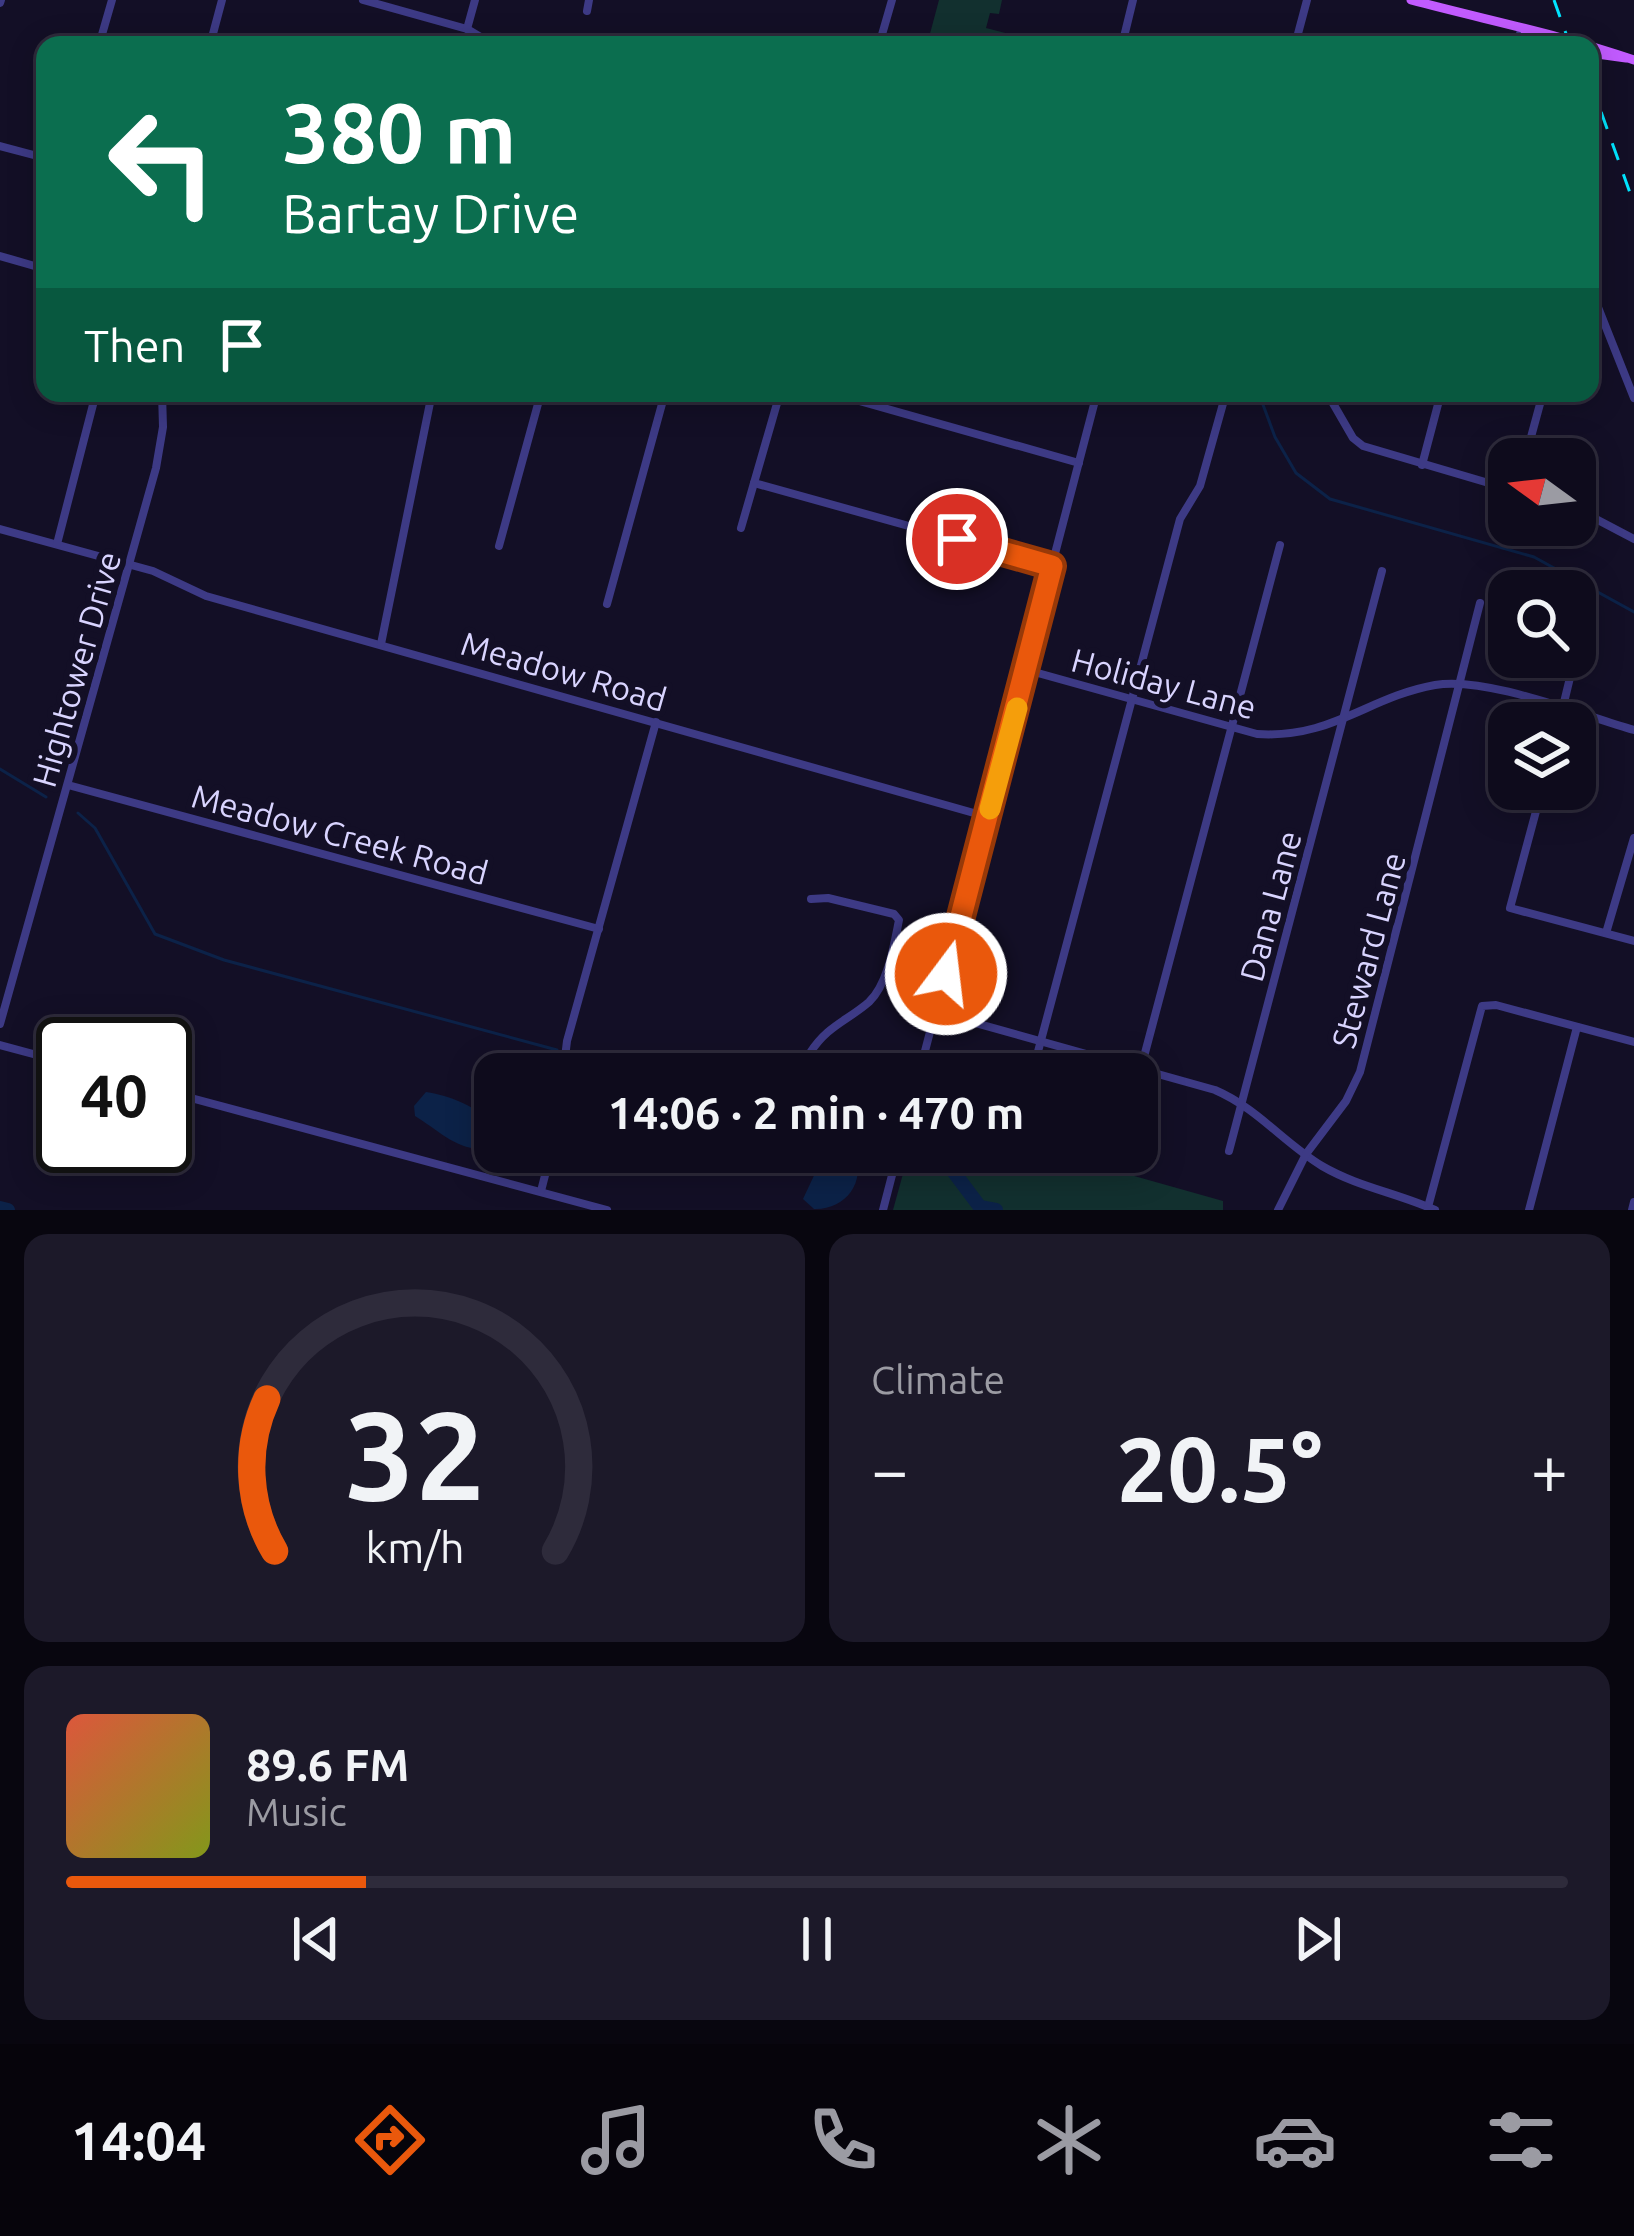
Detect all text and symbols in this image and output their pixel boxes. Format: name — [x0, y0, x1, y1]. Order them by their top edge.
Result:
icon: left — [84, 84, 240, 240]
text: 380 m — [282, 85, 516, 179]
text: Bartay Drive — [282, 183, 579, 243]
icon: arrive — [209, 312, 275, 378]
text: Then — [84, 320, 185, 371]
north arrow — [1488, 438, 1596, 546]
map controls — [1488, 438, 1596, 810]
pin — [906, 488, 1008, 590]
icon: arrive — [924, 506, 990, 572]
street label: Hightower Drive — [25, 547, 127, 791]
button: search — [1488, 570, 1596, 678]
street label: Meadow Road — [457, 624, 671, 718]
street label: Holiday Lane — [1068, 641, 1260, 725]
button: layers — [1488, 702, 1596, 810]
street label: Meadow Creek Road — [188, 777, 492, 891]
street label: Dana Lane — [1232, 827, 1308, 985]
street label: Steward Lane — [1324, 848, 1412, 1052]
position arrow — [883, 911, 1009, 1037]
speed limit sign: 40 — [36, 1017, 192, 1173]
text: 14:06 · 2 min · 470 m — [608, 1087, 1024, 1138]
text: Climate — [871, 1358, 1005, 1401]
text: 32 — [344, 1384, 485, 1524]
text: 20.5° — [1116, 1418, 1323, 1519]
text: − — [871, 1432, 908, 1506]
text: + — [1531, 1432, 1568, 1506]
text: km/h — [365, 1523, 464, 1571]
text: 89.6 FM — [246, 1739, 409, 1790]
text: Music — [246, 1790, 347, 1833]
icon: previous — [283, 1906, 349, 1972]
icon: pause — [784, 1906, 850, 1972]
icon: next — [1285, 1906, 1351, 1972]
icon: directions — [348, 2098, 432, 2182]
icon: music — [574, 2098, 658, 2182]
icon: phone — [801, 2098, 885, 2182]
icon: climate — [1027, 2098, 1111, 2182]
icon: car — [1253, 2098, 1337, 2182]
icon: filters — [1479, 2098, 1563, 2182]
text: 14:04 — [71, 2110, 206, 2170]

